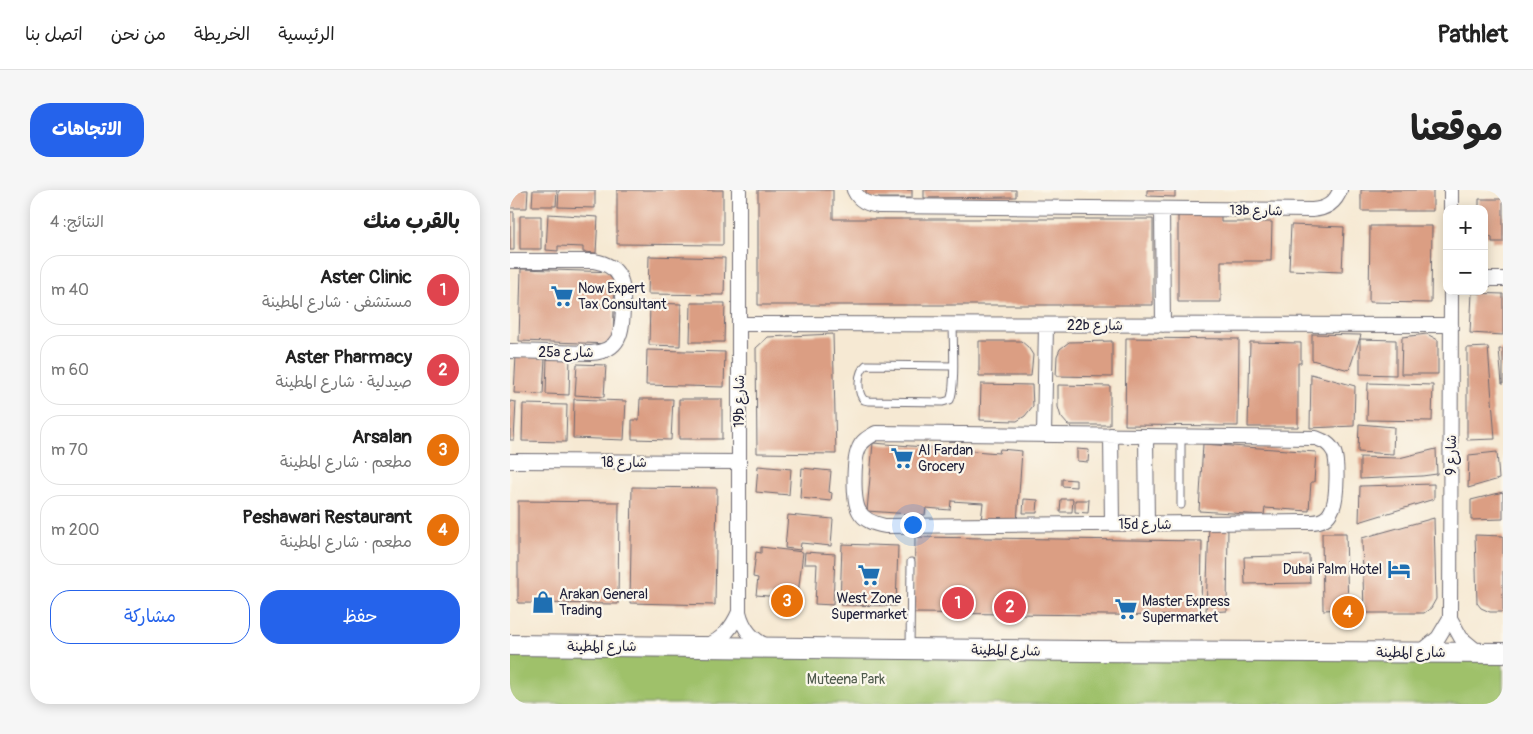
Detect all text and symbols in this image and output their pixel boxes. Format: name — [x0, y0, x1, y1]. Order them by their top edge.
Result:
text: Pathlet — [1437, 20, 1508, 49]
text: اتصل بنا — [25, 23, 83, 46]
text: من نحن — [111, 23, 166, 46]
text: الخريطة — [194, 23, 250, 46]
text: الرئيسية — [278, 23, 335, 46]
button: الاتجاهات — [30, 103, 144, 157]
text: موقعنا — [1410, 107, 1503, 151]
street label: 13b شارع — [1229, 202, 1283, 220]
map controls — [1443, 205, 1488, 295]
button: + — [1443, 205, 1488, 250]
text: بالقرب منك — [363, 208, 460, 235]
text: النتائج: 4 — [50, 212, 104, 232]
button: − — [1443, 250, 1488, 295]
text: Aster Clinic — [320, 265, 412, 289]
text: 40 m — [51, 280, 89, 300]
text: 1 — [440, 280, 446, 300]
place label: Now Expert Tax Consultant — [578, 280, 667, 313]
supermarket icon: Now Expert Tax Consultant — [549, 283, 575, 309]
text: مستشفى · شارع المطينة — [262, 292, 412, 312]
street label: 22b شارع — [1067, 317, 1123, 335]
street label: 25a شارع — [538, 344, 594, 362]
text: Aster Pharmacy — [285, 345, 412, 369]
text: 60 m — [51, 360, 89, 380]
text: 2 — [439, 360, 447, 380]
text: صيدلية · شارع المطينة — [276, 372, 412, 392]
street label: 19b شارع — [731, 375, 749, 427]
text: Arsalan — [352, 425, 412, 449]
street label: شارع 9 — [1443, 435, 1461, 475]
text: 70 m — [51, 440, 88, 460]
text: 3 — [439, 440, 447, 460]
place label: Al Fardan Grocery — [918, 442, 973, 475]
supermarket icon: Al Fardan Grocery — [889, 445, 915, 471]
text: مطعم · شارع المطينة — [280, 452, 412, 472]
street label: شارع 18 — [601, 454, 647, 472]
text: Peshawari Restaurant — [242, 505, 412, 529]
your location — [900, 512, 926, 538]
street label: 15d شارع — [1118, 516, 1172, 534]
text: 200 m — [51, 520, 100, 540]
text: 4 — [438, 520, 448, 540]
text: مطعم · شارع المطينة — [280, 532, 412, 552]
hotel icon: Dubai Palm Hotel — [1386, 556, 1412, 582]
place label: Dubai Palm Hotel — [1283, 561, 1382, 578]
supermarket icon: West Zone Supermarket — [856, 562, 882, 588]
pin: 3 — [771, 582, 803, 620]
pin: 1 — [942, 584, 974, 622]
place label: Arakan General Trading — [559, 586, 648, 619]
pin: 2 — [994, 588, 1026, 626]
shop icon: Arakan General Trading — [530, 589, 556, 615]
button: مشاركة — [50, 590, 250, 644]
button: حفظ — [260, 590, 460, 644]
place label: West Zone Supermarket — [831, 590, 907, 623]
place label: Master Express Supermarket — [1142, 593, 1230, 626]
pin: 4 — [1332, 593, 1364, 631]
supermarket icon: Master Express Supermarket — [1113, 596, 1139, 622]
street label: شارع المطينة — [567, 638, 637, 656]
street label: شارع المطينة — [971, 641, 1041, 661]
street label: شارع المطينة — [1376, 644, 1446, 662]
park label: Muteena Park — [807, 671, 885, 688]

